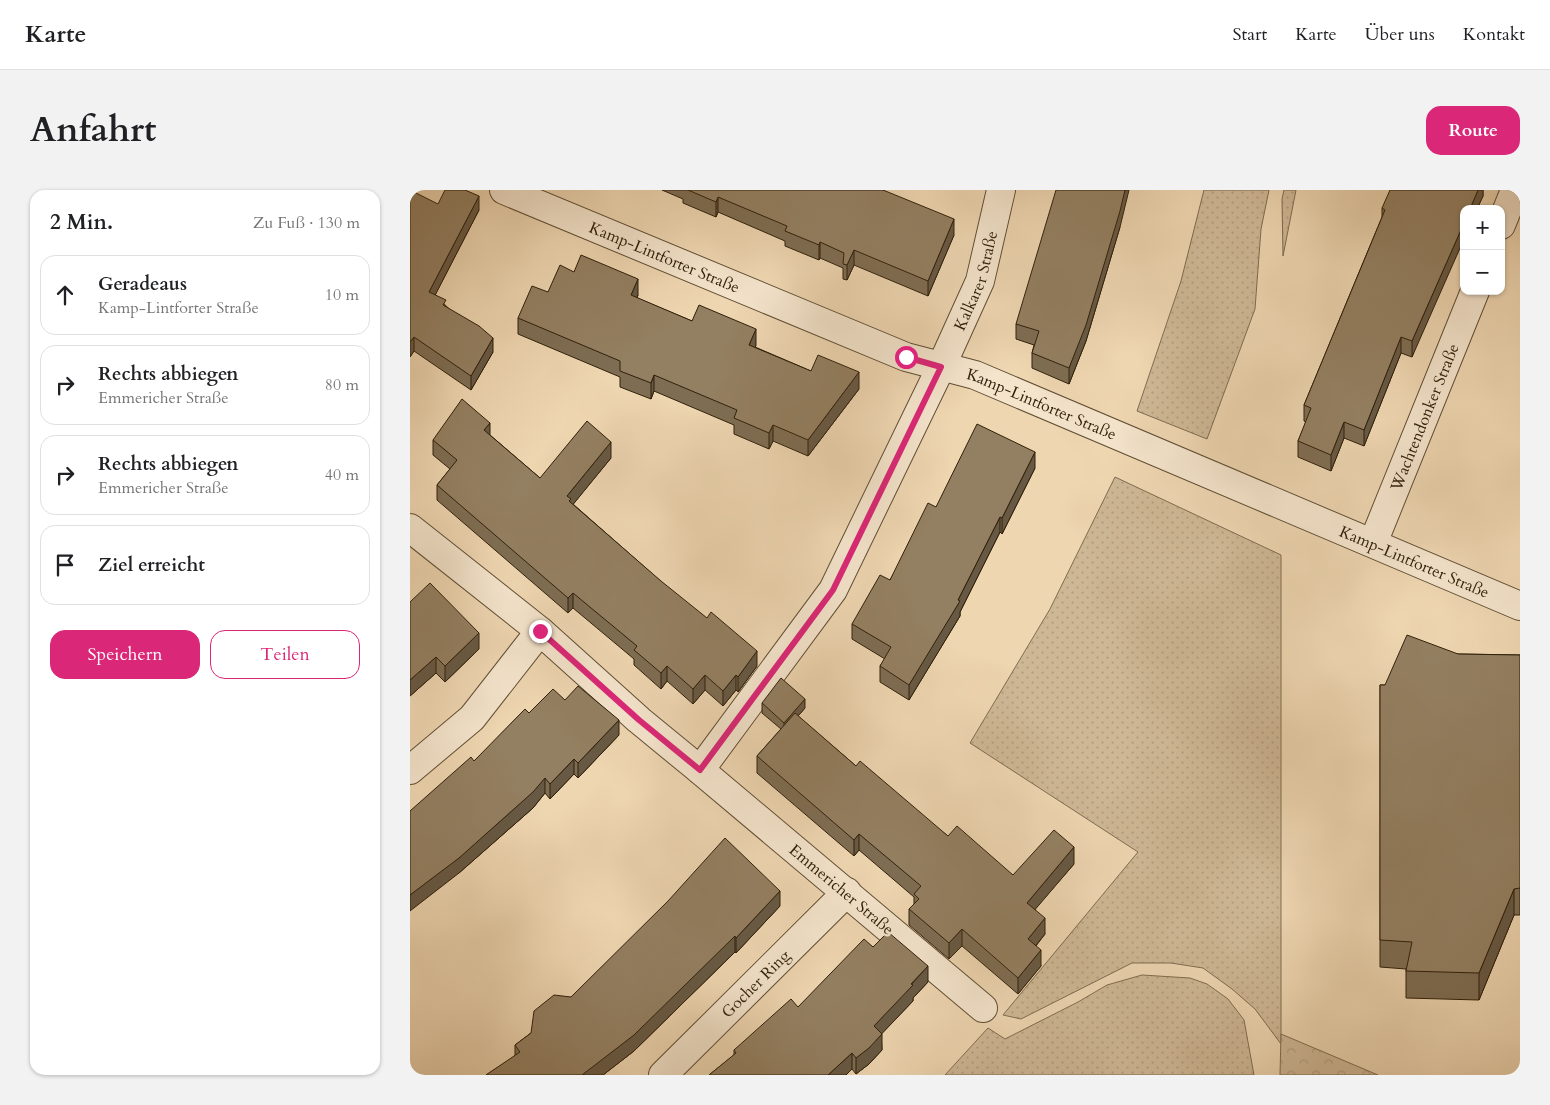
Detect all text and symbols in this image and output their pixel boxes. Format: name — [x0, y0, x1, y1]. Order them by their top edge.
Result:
text: Karte — [25, 18, 86, 51]
text: Start — [1232, 22, 1267, 47]
text: Karte — [1295, 22, 1337, 47]
text: Über uns — [1365, 22, 1435, 47]
text: Kontakt — [1463, 22, 1525, 47]
text: Anfahrt — [30, 106, 156, 154]
button: Route — [1426, 106, 1520, 155]
map controls — [1460, 205, 1505, 295]
button: + — [1460, 205, 1505, 250]
text: 2 Min. — [50, 208, 113, 237]
text: Zu Fuß · 130 m — [253, 212, 360, 234]
street label: Kamp-Lintforter Straße — [586, 217, 743, 299]
street label: Kalkarer Straße — [949, 229, 1003, 334]
button: − — [1460, 250, 1505, 295]
text: Geradeaus — [98, 271, 187, 297]
icon: ahead — [51, 281, 79, 309]
text: 10 m — [325, 284, 359, 306]
text: Kamp-Lintforter Straße — [98, 297, 259, 319]
street label: Wachtendonker Straße — [1385, 340, 1465, 495]
route start — [895, 346, 918, 369]
text: Rechts abbiegen — [98, 361, 239, 387]
street label: Kamp-Lintforter Straße — [964, 363, 1120, 446]
icon: right — [51, 371, 79, 399]
text: 80 m — [325, 374, 359, 396]
text: Emmericher Straße — [98, 387, 229, 409]
text: Rechts abbiegen — [98, 451, 239, 477]
icon: right — [51, 461, 79, 489]
text: 40 m — [325, 464, 359, 486]
text: Emmericher Straße — [98, 477, 229, 499]
street label: Kamp-Lintforter Straße — [1336, 521, 1492, 604]
icon: arrive — [51, 551, 79, 579]
text: Ziel erreicht — [98, 552, 205, 578]
route end — [529, 620, 552, 643]
button: Speichern — [50, 630, 200, 679]
button: Teilen — [210, 630, 360, 679]
street label: Emmericher Straße — [784, 839, 898, 940]
street label: Gocher Ring — [717, 945, 795, 1023]

